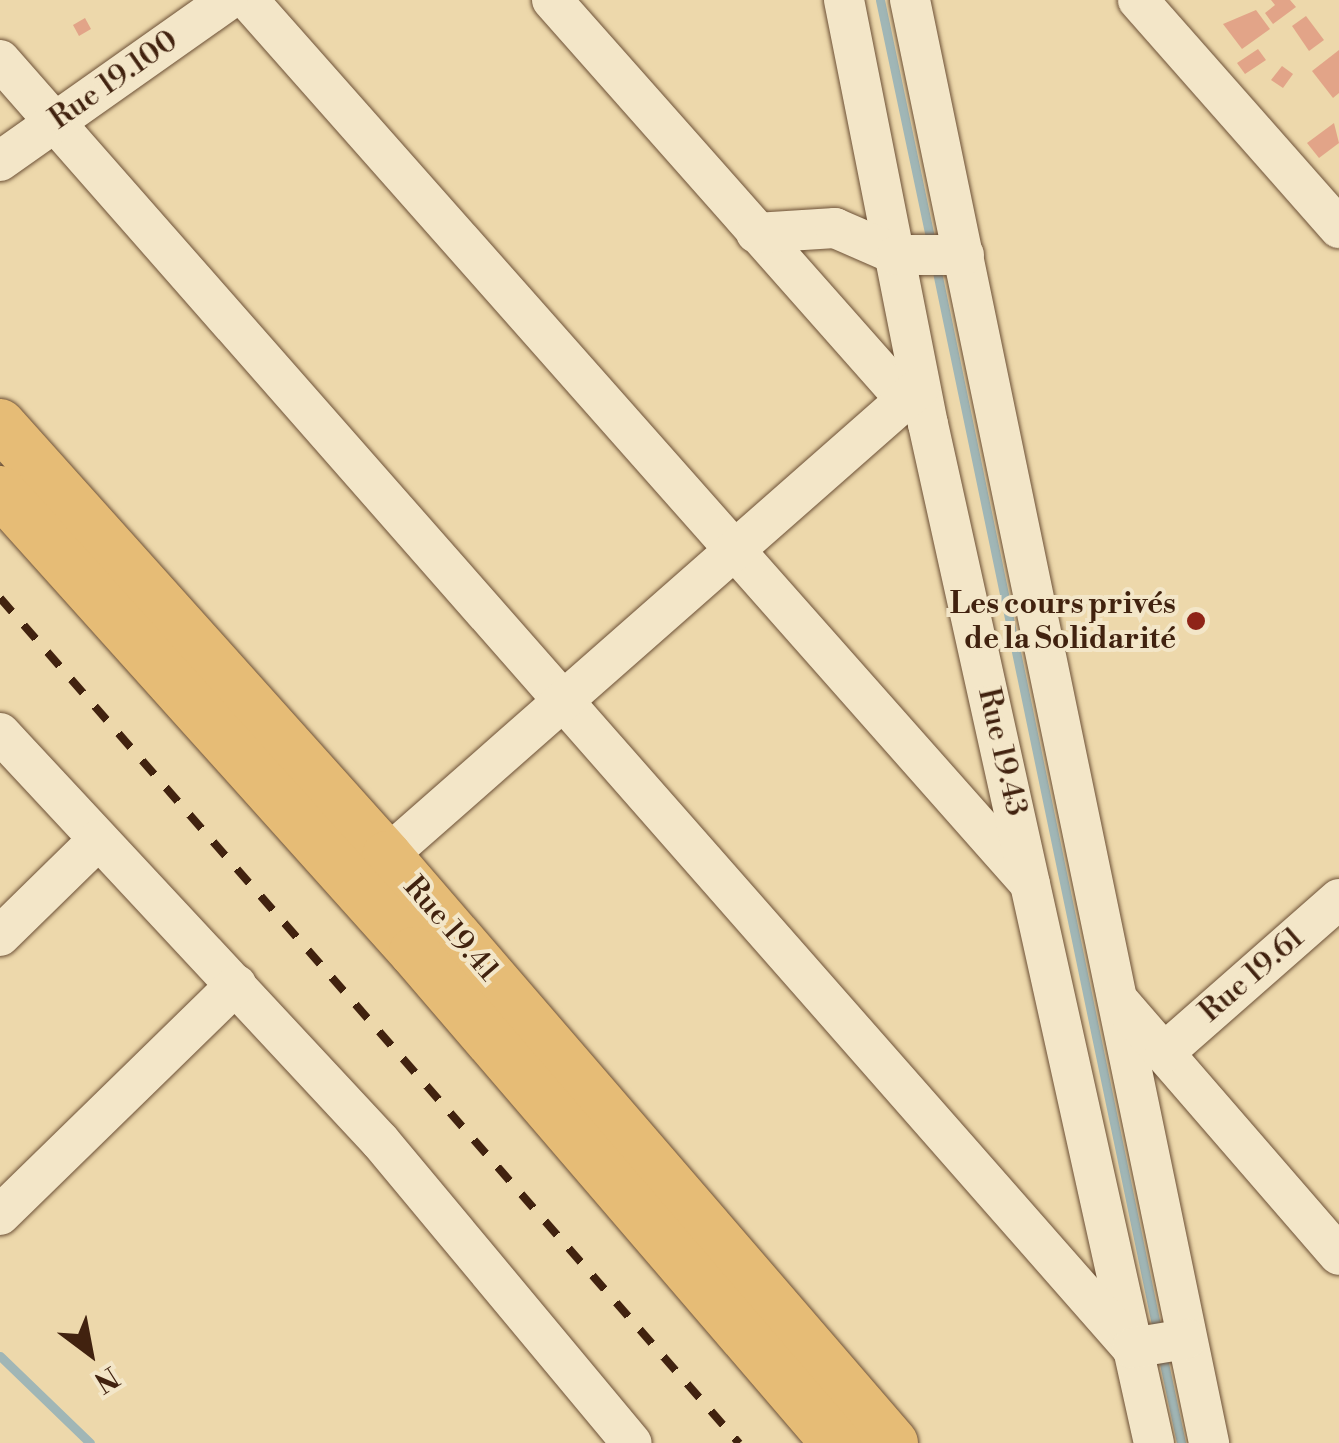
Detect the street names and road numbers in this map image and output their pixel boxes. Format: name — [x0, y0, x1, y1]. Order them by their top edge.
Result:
street label: Rue 19.100 — [43, 23, 185, 137]
street label: Rue 19.43 — [970, 684, 1034, 820]
street label: Rue 19.41 — [396, 869, 506, 989]
street label: Rue 19.61 — [1193, 920, 1311, 1030]

